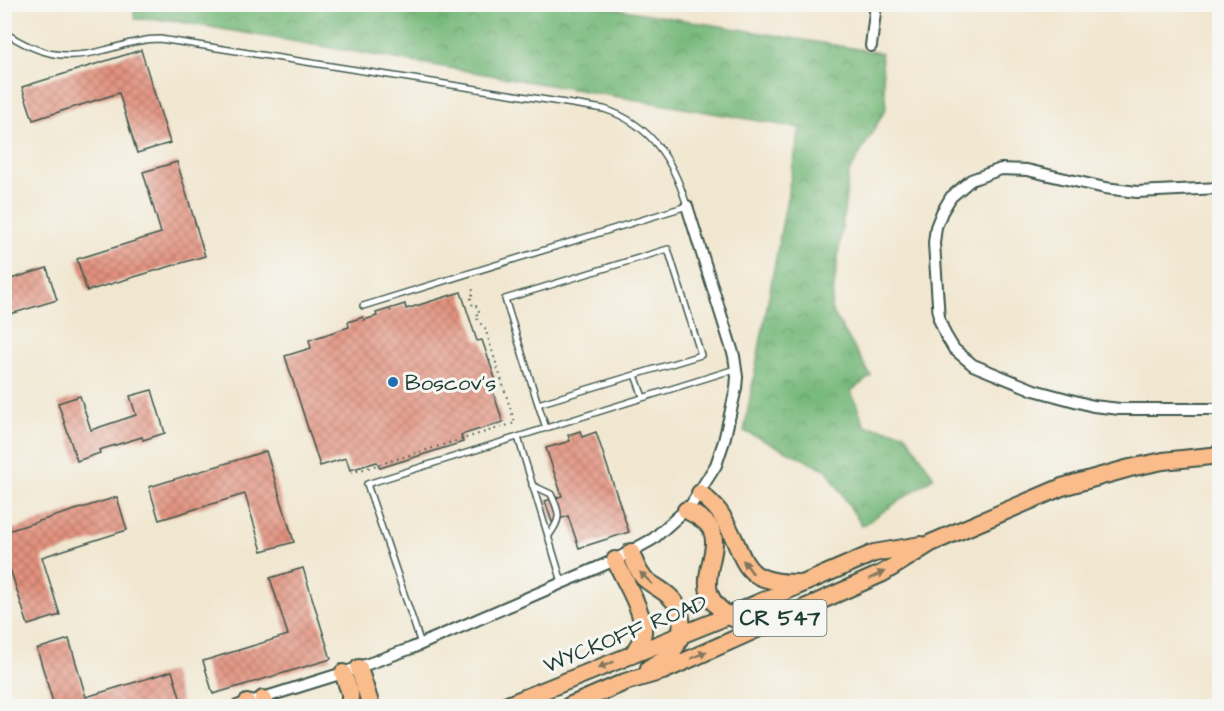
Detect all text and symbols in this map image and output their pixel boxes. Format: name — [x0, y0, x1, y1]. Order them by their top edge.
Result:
place label: Boscov's — [405, 368, 496, 399]
marker: Boscov's — [386, 375, 400, 389]
one-way arrow — [742, 559, 755, 575]
one-way arrow — [639, 571, 654, 585]
one-way arrow — [869, 571, 886, 580]
street label: WYCKOFF ROAD — [539, 587, 712, 681]
road number: CR 547 — [734, 600, 826, 636]
one-way arrow — [690, 649, 708, 659]
one-way arrow — [597, 660, 615, 670]

